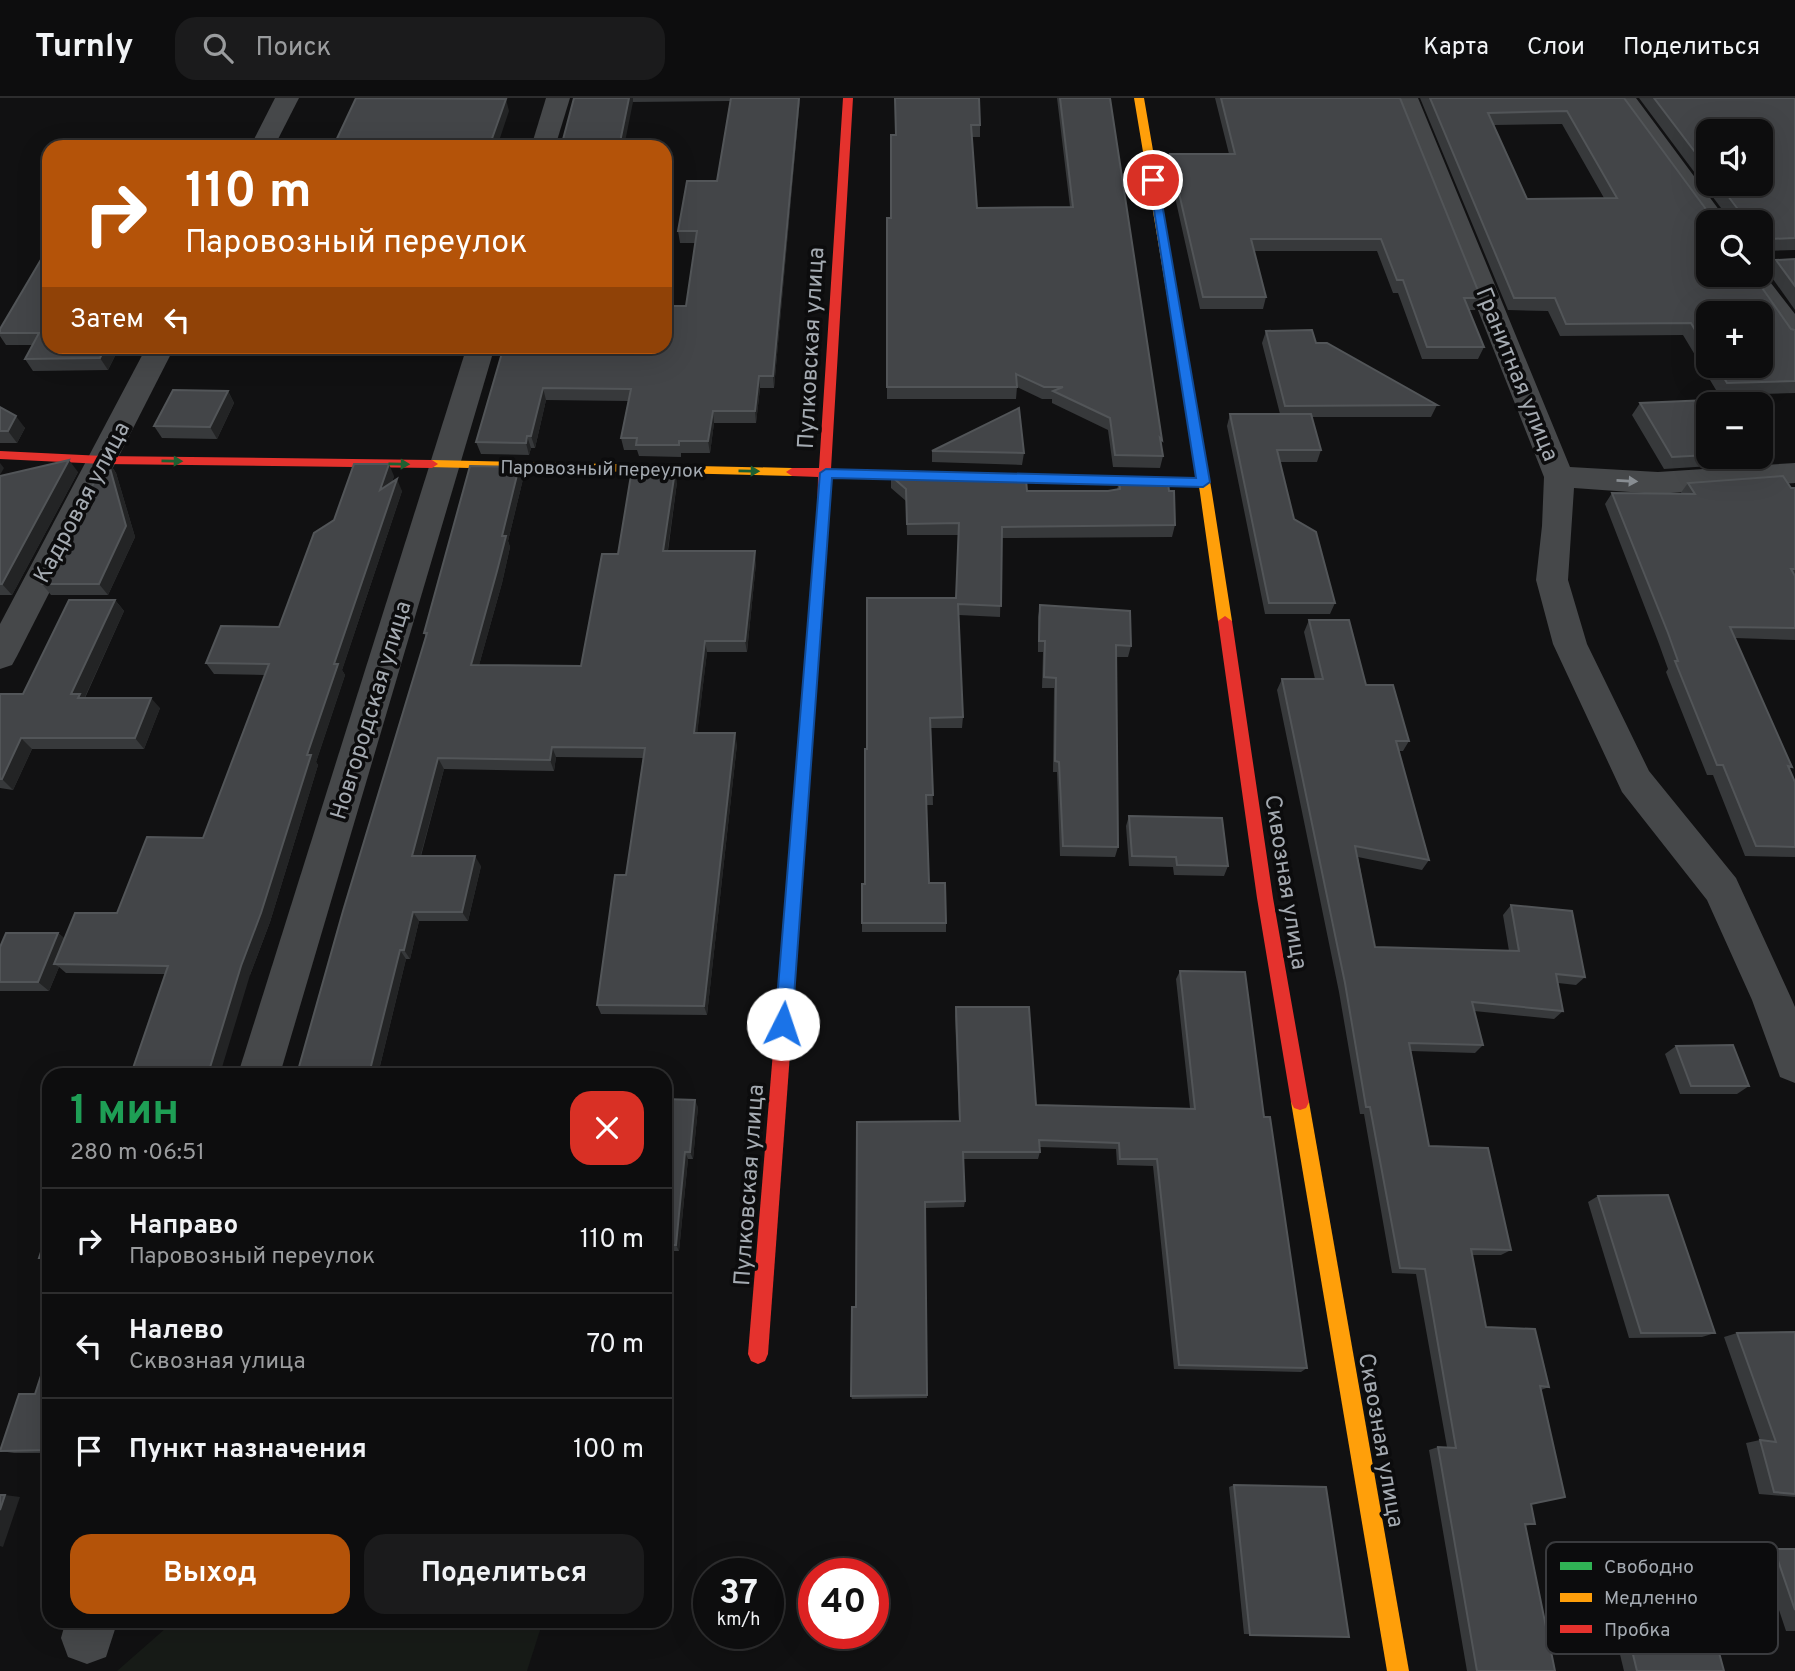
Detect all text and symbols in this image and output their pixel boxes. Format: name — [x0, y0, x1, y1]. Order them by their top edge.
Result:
search box — [175, 17, 665, 80]
text: Turnly — [35, 27, 133, 69]
icon: search — [199, 29, 237, 67]
text: Поиск — [255, 32, 331, 65]
text: Карта — [1423, 33, 1489, 63]
text: Слои — [1527, 33, 1585, 63]
text: Поделиться — [1623, 33, 1760, 63]
map controls — [1696, 119, 1773, 469]
button: sound — [1696, 119, 1773, 196]
pin — [1123, 150, 1183, 210]
icon: arrive — [1134, 161, 1172, 199]
text: 110 m — [185, 163, 312, 225]
icon: right — [70, 168, 161, 259]
button: search — [1696, 210, 1773, 287]
text: Паровозный переулок — [185, 224, 528, 264]
street label: Пулковская улица — [793, 246, 832, 450]
street label: Гранитная улица — [1468, 284, 1564, 466]
icon: left — [158, 301, 196, 339]
button: + — [1696, 301, 1773, 378]
text: Затем — [70, 304, 144, 337]
button: − — [1696, 392, 1773, 469]
street label: Кадровая улица — [28, 418, 138, 589]
one-way arrow — [161, 455, 183, 467]
street label: Паровозный переулок — [500, 456, 704, 484]
one-way arrow — [388, 458, 410, 470]
one-way arrow — [738, 466, 760, 477]
one-way arrow — [1616, 476, 1638, 487]
street label: Новгородская улица — [325, 598, 420, 824]
street label: Сквозная улица — [1256, 793, 1313, 972]
position arrow — [746, 987, 820, 1061]
street label: Пулковская улица — [729, 1083, 772, 1287]
text: 1 мин — [70, 1086, 179, 1139]
button: close — [570, 1091, 644, 1165]
text: 280 m · 06:51 — [70, 1139, 205, 1168]
text: Направо — [129, 1210, 238, 1243]
icon: right — [70, 1222, 108, 1260]
text: 110 m — [580, 1224, 644, 1257]
text: Паровозный переулок — [129, 1243, 375, 1272]
text: Налево — [129, 1315, 224, 1348]
icon: left — [70, 1327, 108, 1365]
text: 70 m — [586, 1329, 644, 1362]
text: Сквозная улица — [129, 1348, 306, 1377]
street label: Сквозная улица — [1350, 1351, 1409, 1530]
icon: arrive — [70, 1432, 108, 1470]
text: Пункт назначения — [129, 1434, 367, 1467]
text: 100 m — [573, 1434, 644, 1467]
button: Выход — [70, 1534, 350, 1614]
button: Поделиться — [364, 1534, 644, 1614]
legend — [1546, 1542, 1778, 1654]
text: Свободно — [1604, 1556, 1694, 1580]
speed limit sign: 40 — [798, 1558, 889, 1649]
text: 37 — [719, 1572, 758, 1616]
text: Медленно — [1604, 1587, 1698, 1611]
text: km/h — [717, 1609, 760, 1632]
text: Пробка — [1604, 1619, 1670, 1643]

